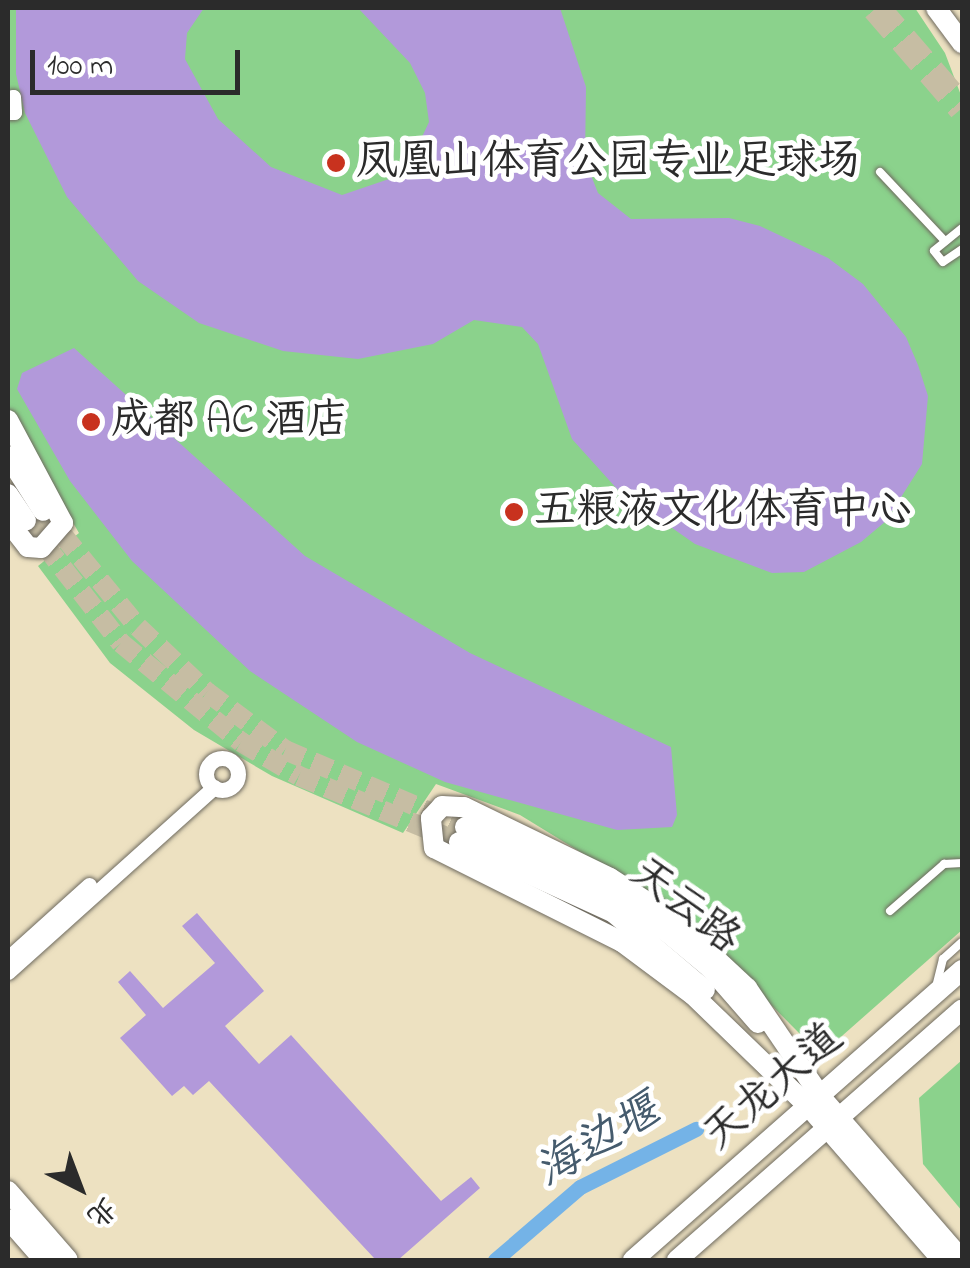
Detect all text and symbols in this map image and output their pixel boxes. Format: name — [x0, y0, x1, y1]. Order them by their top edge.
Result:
scale bar — [35, 30, 245, 92]
text: 100 m — [47, 45, 113, 89]
place label: 凤凰山体育公园专业足球场 — [356, 138, 860, 188]
marker: 凤凰山体育公园专业足球场 — [325, 152, 347, 174]
place label: 成都 AC 酒店 — [111, 397, 349, 447]
marker: 成都 AC 酒店 — [80, 411, 102, 433]
place label: 五粮液文化体育中心 — [534, 487, 912, 537]
marker: 五粮液文化体育中心 — [503, 501, 525, 523]
street label: 天云路 — [619, 848, 749, 966]
street label: 天龙大道 — [694, 1014, 854, 1162]
water label: 海边堰 — [527, 1085, 671, 1201]
north arrow — [30, 1138, 130, 1238]
text: 北 — [76, 1186, 125, 1235]

